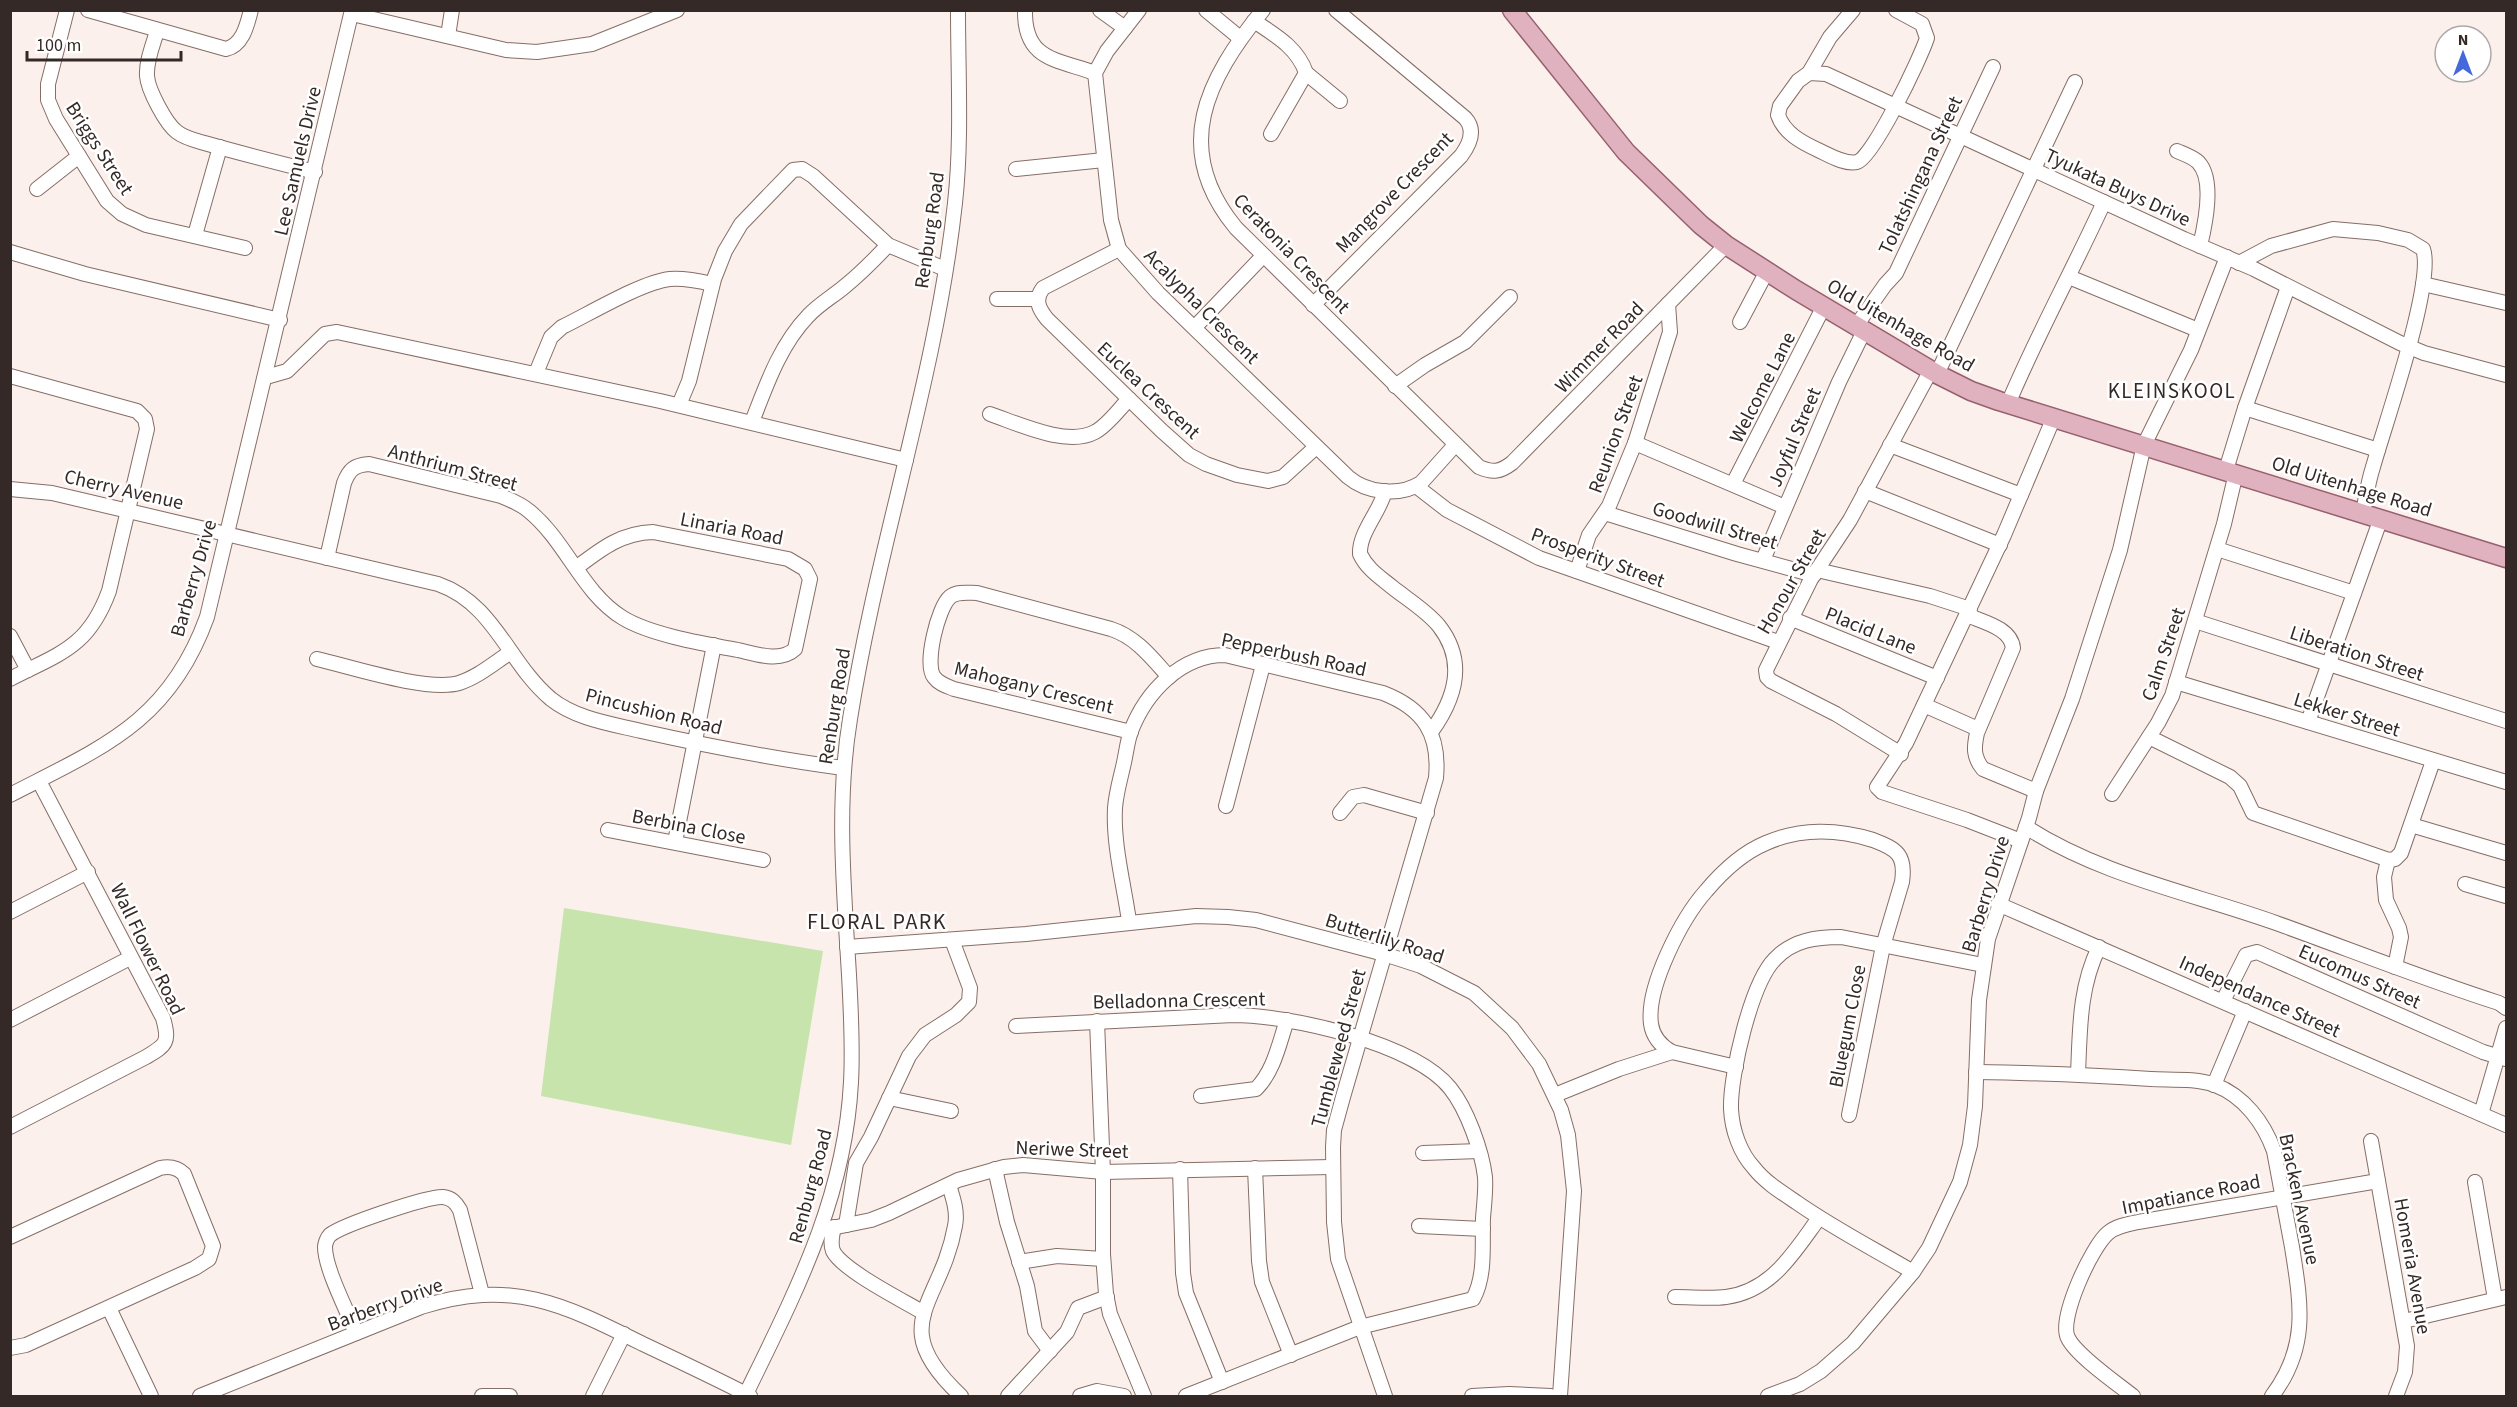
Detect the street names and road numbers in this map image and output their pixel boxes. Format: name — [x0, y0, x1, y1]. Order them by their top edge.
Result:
street label: Lee Samuels Drive — [267, 84, 329, 239]
street label: Tolatshingana Street — [1872, 91, 1970, 259]
street label: Briggs Street — [58, 96, 140, 201]
street label: Mangrove Crescent — [1329, 126, 1460, 260]
street label: Tyukata Buys Drive — [2040, 142, 2195, 234]
street label: Renburg Road — [908, 170, 952, 290]
street label: Ceratonia Crescent — [1226, 187, 1356, 320]
street label: Acalypha Crescent — [1137, 243, 1266, 371]
street label: Old Uitenhage Road — [1822, 272, 1979, 380]
street label: Wimmer Road — [1549, 296, 1651, 400]
street label: Welcome Lane — [1723, 327, 1803, 448]
street label: Euclea Crescent — [1090, 335, 1206, 446]
street label: Reunion Street — [1582, 371, 1650, 497]
street label: Joyful Street — [1761, 383, 1829, 491]
street label: Anthrium Street — [385, 437, 521, 499]
street label: Old Uitenhage Road — [2268, 449, 2435, 525]
street label: Cherry Avenue — [61, 463, 186, 517]
street label: Goodwill Street — [1649, 495, 1781, 557]
street label: Linaria Road — [678, 505, 786, 553]
street label: Barberry Drive — [164, 516, 224, 640]
street label: Prosperity Street — [1527, 521, 1669, 595]
street label: Honour Street — [1750, 523, 1834, 639]
street label: Placid Lane — [1821, 600, 1921, 662]
street label: Calm Street — [2135, 604, 2193, 705]
street label: Liberation Street — [2286, 619, 2428, 689]
street label: Pepperbush Road — [1219, 626, 1369, 684]
street label: Renburg Road — [812, 646, 858, 766]
street label: Mahogany Crescent — [951, 655, 1117, 721]
street label: Pincushion Road — [582, 681, 725, 742]
street label: Lekker Street — [2290, 686, 2404, 744]
street label: Berbina Close — [630, 802, 748, 852]
street label: Barberry Drive — [1955, 832, 2017, 956]
street label: Wall Flower Road — [103, 879, 191, 1020]
street label: Butterlily Road — [1322, 907, 1448, 971]
street label: Eucomus Street — [2294, 938, 2425, 1016]
street label: Independance Street — [2174, 949, 2345, 1045]
street label: Bluegum Close — [1822, 962, 1874, 1090]
street label: Tumbleweed Street — [1304, 966, 1374, 1131]
street label: Belladonna Crescent — [1092, 985, 1266, 1017]
street label: Renburg Road — [782, 1126, 840, 1247]
street label: Bracken Avenue — [2271, 1131, 2327, 1267]
street label: Neriwe Street — [1015, 1134, 1129, 1166]
street label: Impatiance Road — [2119, 1168, 2263, 1222]
street label: Homeria Avenue — [2386, 1196, 2438, 1337]
street label: Barberry Drive — [324, 1271, 447, 1339]

